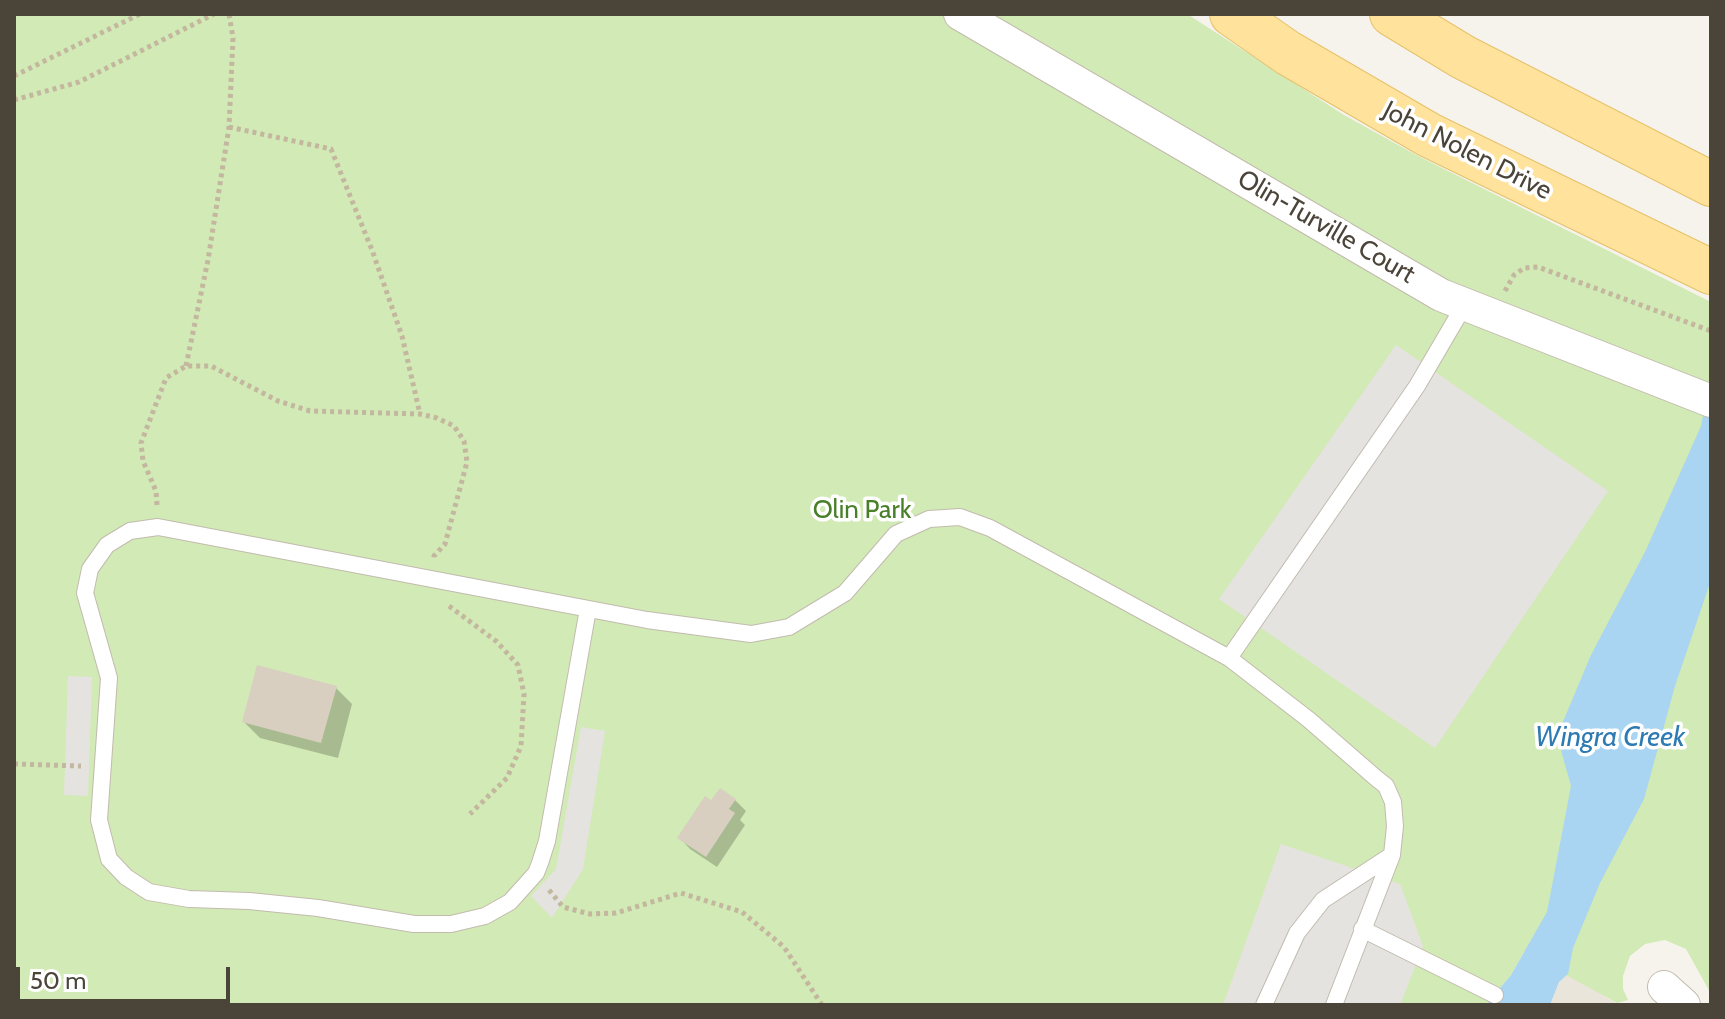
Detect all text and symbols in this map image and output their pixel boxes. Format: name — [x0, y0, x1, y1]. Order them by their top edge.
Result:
street label: John Nolen Drive — [1377, 95, 1557, 207]
street label: Olin-Turville Court — [1232, 164, 1420, 290]
park label: Olin Park — [813, 494, 911, 526]
water label: Wingra Creek — [1535, 721, 1685, 755]
scale bar — [20, 951, 234, 1001]
text: 50 m — [30, 966, 86, 995]

